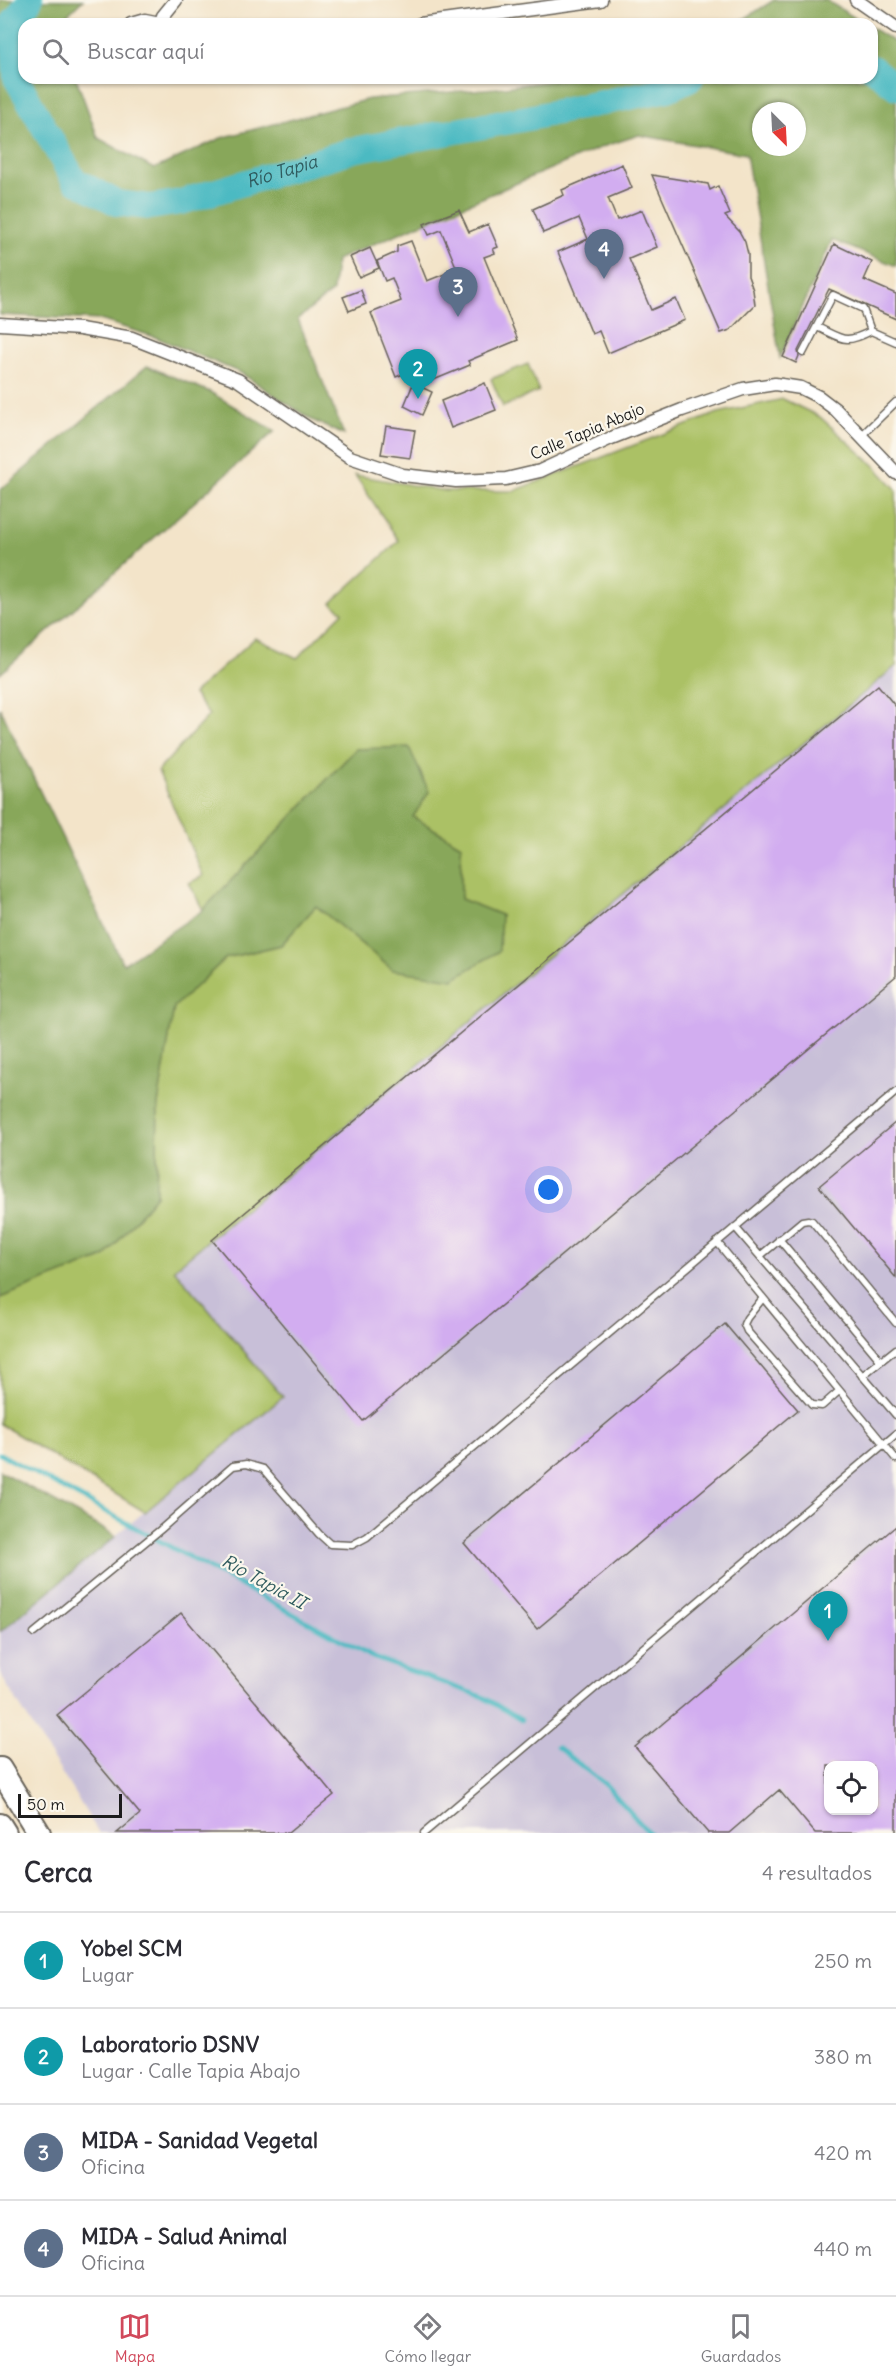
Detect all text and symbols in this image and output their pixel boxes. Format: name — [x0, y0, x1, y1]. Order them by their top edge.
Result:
search box — [18, 18, 878, 84]
icon: search — [39, 35, 72, 68]
text: Buscar aquí — [87, 37, 204, 65]
north arrow — [752, 102, 806, 156]
water label: Río Tapia — [243, 149, 321, 193]
pin: 4 — [584, 230, 624, 279]
pin: 3 — [438, 268, 478, 317]
pin: 2 — [398, 350, 438, 399]
street label: Calle Tapia Abajo — [527, 398, 647, 464]
your location — [534, 1175, 563, 1204]
water label: Rio Tapia II — [218, 1549, 313, 1616]
pin: 1 — [808, 1592, 848, 1641]
map controls — [824, 1761, 878, 1815]
button: locate — [824, 1761, 878, 1815]
scale bar — [18, 1791, 122, 1818]
text: 50 m — [27, 1794, 65, 1814]
text: Cerca — [24, 1856, 93, 1889]
text: 4 resultados — [762, 1860, 872, 1885]
text: Yobel SCM — [81, 1934, 183, 1962]
text: 1 — [40, 1948, 47, 1973]
text: 250 m — [814, 1948, 872, 1973]
text: Lugar — [81, 1962, 134, 1987]
text: Laboratorio DSNV — [81, 2030, 259, 2058]
text: 2 — [38, 2044, 49, 2069]
text: 380 m — [814, 2044, 872, 2069]
text: Lugar · Calle Tapia Abajo — [81, 2058, 301, 2083]
text: MIDA - Sanidad Vegetal — [81, 2126, 318, 2154]
text: 3 — [38, 2140, 49, 2165]
text: 420 m — [814, 2140, 872, 2165]
text: Oficina — [81, 2154, 145, 2179]
text: MIDA - Salud Animal — [81, 2222, 287, 2250]
text: 4 — [38, 2236, 49, 2261]
text: 440 m — [813, 2236, 872, 2261]
text: Oficina — [81, 2250, 145, 2275]
tab: Mapa — [115, 2310, 155, 2366]
tab: Cómo llegar — [385, 2310, 471, 2366]
tab: Guardados — [701, 2310, 781, 2366]

